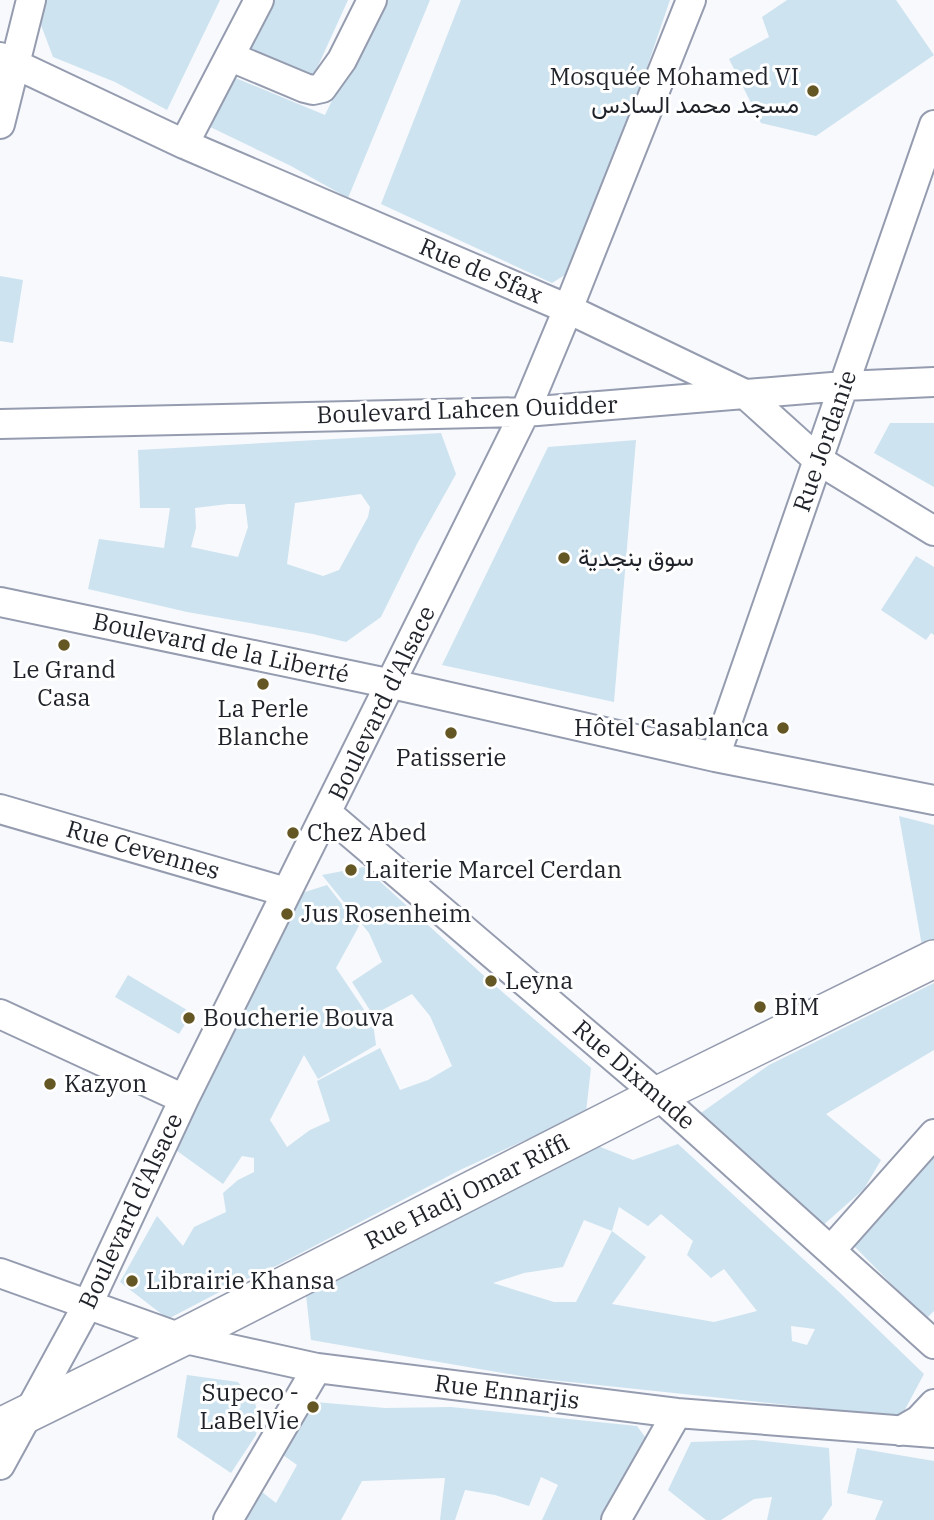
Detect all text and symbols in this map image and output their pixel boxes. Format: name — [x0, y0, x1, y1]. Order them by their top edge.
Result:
place label: Mosquée Mohamed VI مسجد محمد السادس — [549, 60, 799, 120]
marker: Mosquée Mohamed VI مسجد محمد السادس — [805, 83, 821, 99]
street label: Rue de Sfax — [415, 230, 548, 310]
street label: Rue Jordanie — [785, 366, 863, 516]
street label: Boulevard Lahcen Ouidder — [316, 388, 619, 430]
place label: سوق بنجدية — [578, 541, 694, 573]
marker: سوق بنجدية — [556, 550, 572, 566]
street label: Boulevard d'Alsace — [320, 600, 442, 805]
street label: Boulevard de la Liberté — [90, 604, 352, 690]
marker: Le Grand Casa — [56, 637, 72, 653]
place label: Le Grand Casa — [12, 653, 116, 713]
marker: La Perle Blanche — [255, 676, 271, 692]
place label: La Perle Blanche — [217, 692, 309, 752]
place label: Hôtel Casablanca — [574, 711, 769, 743]
marker: Hôtel Casablanca — [775, 720, 791, 736]
marker: Patisserie — [443, 725, 459, 741]
place label: Patisserie — [396, 741, 506, 773]
street label: Rue Cevennes — [63, 812, 224, 886]
place label: Chez Abed — [307, 816, 427, 848]
marker: Chez Abed — [285, 825, 301, 841]
place label: Laiterie Marcel Cerdan — [365, 853, 622, 885]
marker: Laiterie Marcel Cerdan — [343, 862, 359, 878]
place label: Jus Rosenheim — [301, 897, 472, 929]
marker: Jus Rosenheim — [279, 906, 295, 922]
place label: Leyna — [505, 964, 573, 996]
marker: Leyna — [483, 973, 499, 989]
place label: BİM — [774, 990, 819, 1022]
marker: BİM — [752, 999, 768, 1015]
place label: Boucherie Bouva — [203, 1001, 394, 1033]
marker: Boucherie Bouva — [181, 1010, 197, 1026]
street label: Rue Dixmude — [567, 1012, 703, 1136]
place label: Kazyon — [64, 1067, 147, 1099]
marker: Kazyon — [42, 1076, 58, 1092]
street label: Boulevard d'Alsace — [71, 1108, 189, 1314]
street label: Rue Hadj Omar Riffi — [359, 1126, 574, 1256]
place label: Librairie Khansa — [146, 1264, 335, 1296]
marker: Librairie Khansa — [124, 1273, 140, 1289]
street label: Rue Ennarjis — [433, 1366, 581, 1416]
place label: Supeco - LaBelVie — [200, 1376, 299, 1436]
marker: Supeco - LaBelVie — [305, 1399, 321, 1415]

